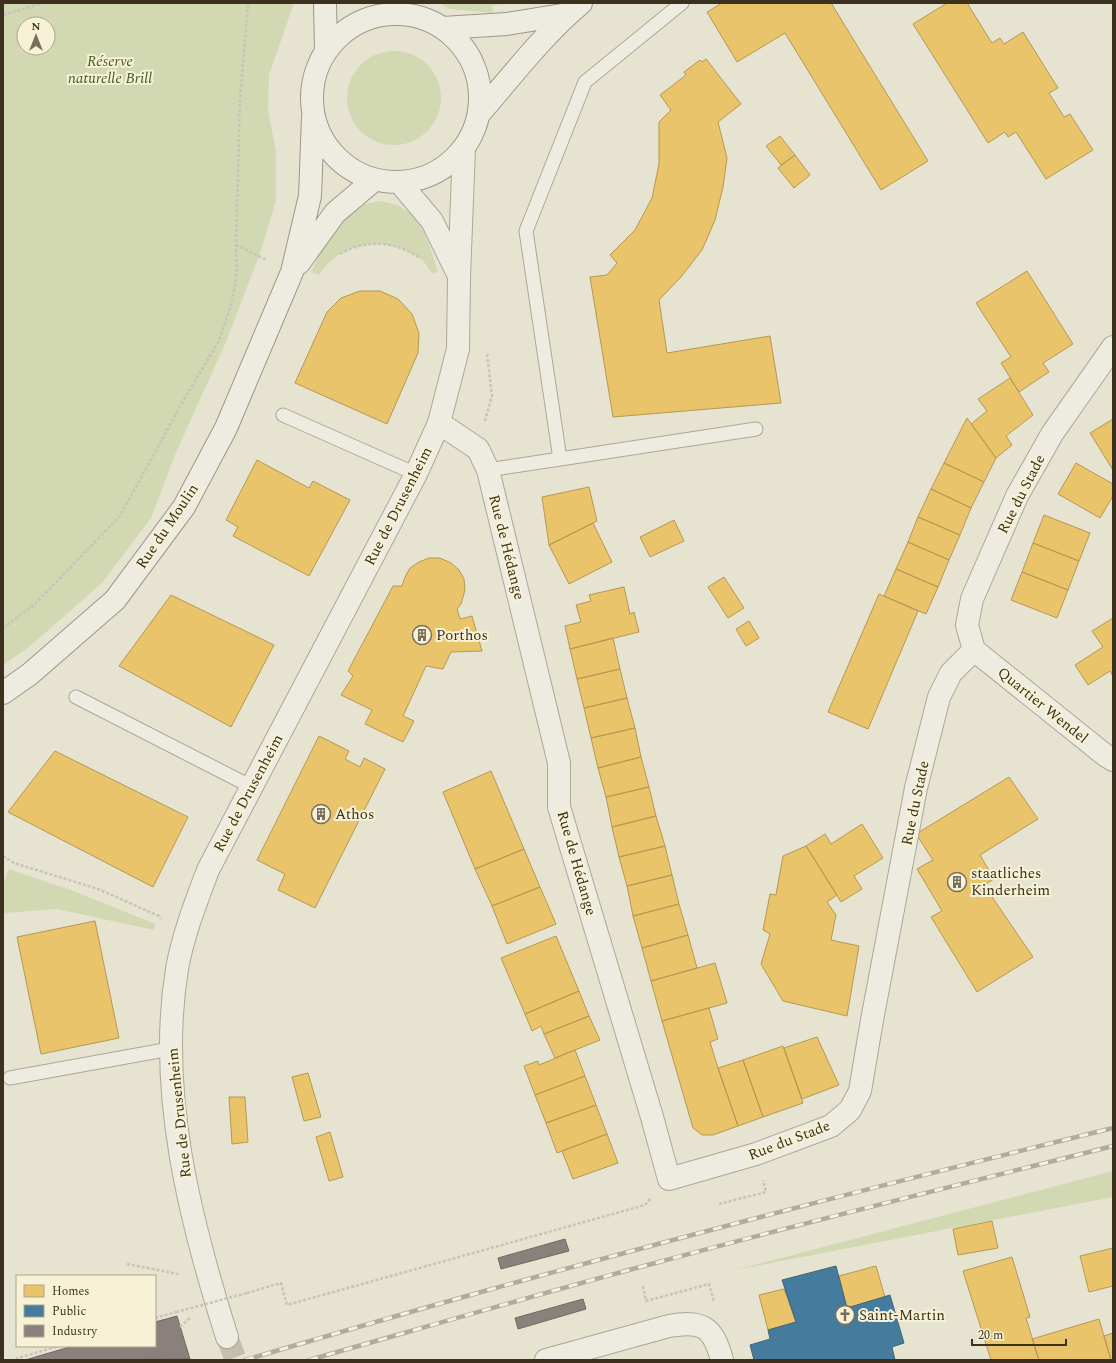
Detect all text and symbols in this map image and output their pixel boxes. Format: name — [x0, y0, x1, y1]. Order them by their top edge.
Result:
north arrow — [16, 16, 56, 56]
text: N — [32, 18, 41, 35]
park label: Réserve naturelle Brill — [68, 50, 152, 90]
street label: Rue de Drusenheim — [359, 443, 438, 570]
street label: Rue du Stade — [992, 451, 1051, 538]
street label: Rue du Moulin — [130, 479, 205, 574]
street label: Rue de Hédange — [482, 492, 531, 602]
building icon: Porthos — [411, 624, 433, 646]
place label: Porthos — [436, 624, 488, 647]
street label: Quartier Wendel — [992, 661, 1093, 749]
street label: Rue de Drusenheim — [208, 730, 289, 856]
street label: Rue du Stade — [895, 759, 936, 848]
building icon: Athos — [310, 803, 332, 825]
place label: Athos — [335, 803, 374, 826]
street label: Rue de Hédange — [551, 808, 602, 918]
place label: staatliches Kinderheim — [971, 862, 1050, 902]
building icon: staatliches Kinderheim — [946, 871, 968, 893]
street label: Rue de Drusenheim — [161, 1047, 198, 1179]
street label: Rue du Stade — [745, 1114, 834, 1167]
legend — [16, 1275, 156, 1347]
text: Homes — [52, 1282, 90, 1301]
text: Public — [52, 1302, 86, 1321]
church icon: Saint-Martin — [834, 1304, 856, 1326]
place label: Saint-Martin — [859, 1304, 945, 1327]
scale bar — [972, 1321, 1066, 1347]
text: Industry — [52, 1322, 98, 1341]
text: 20 m — [978, 1326, 1003, 1345]

